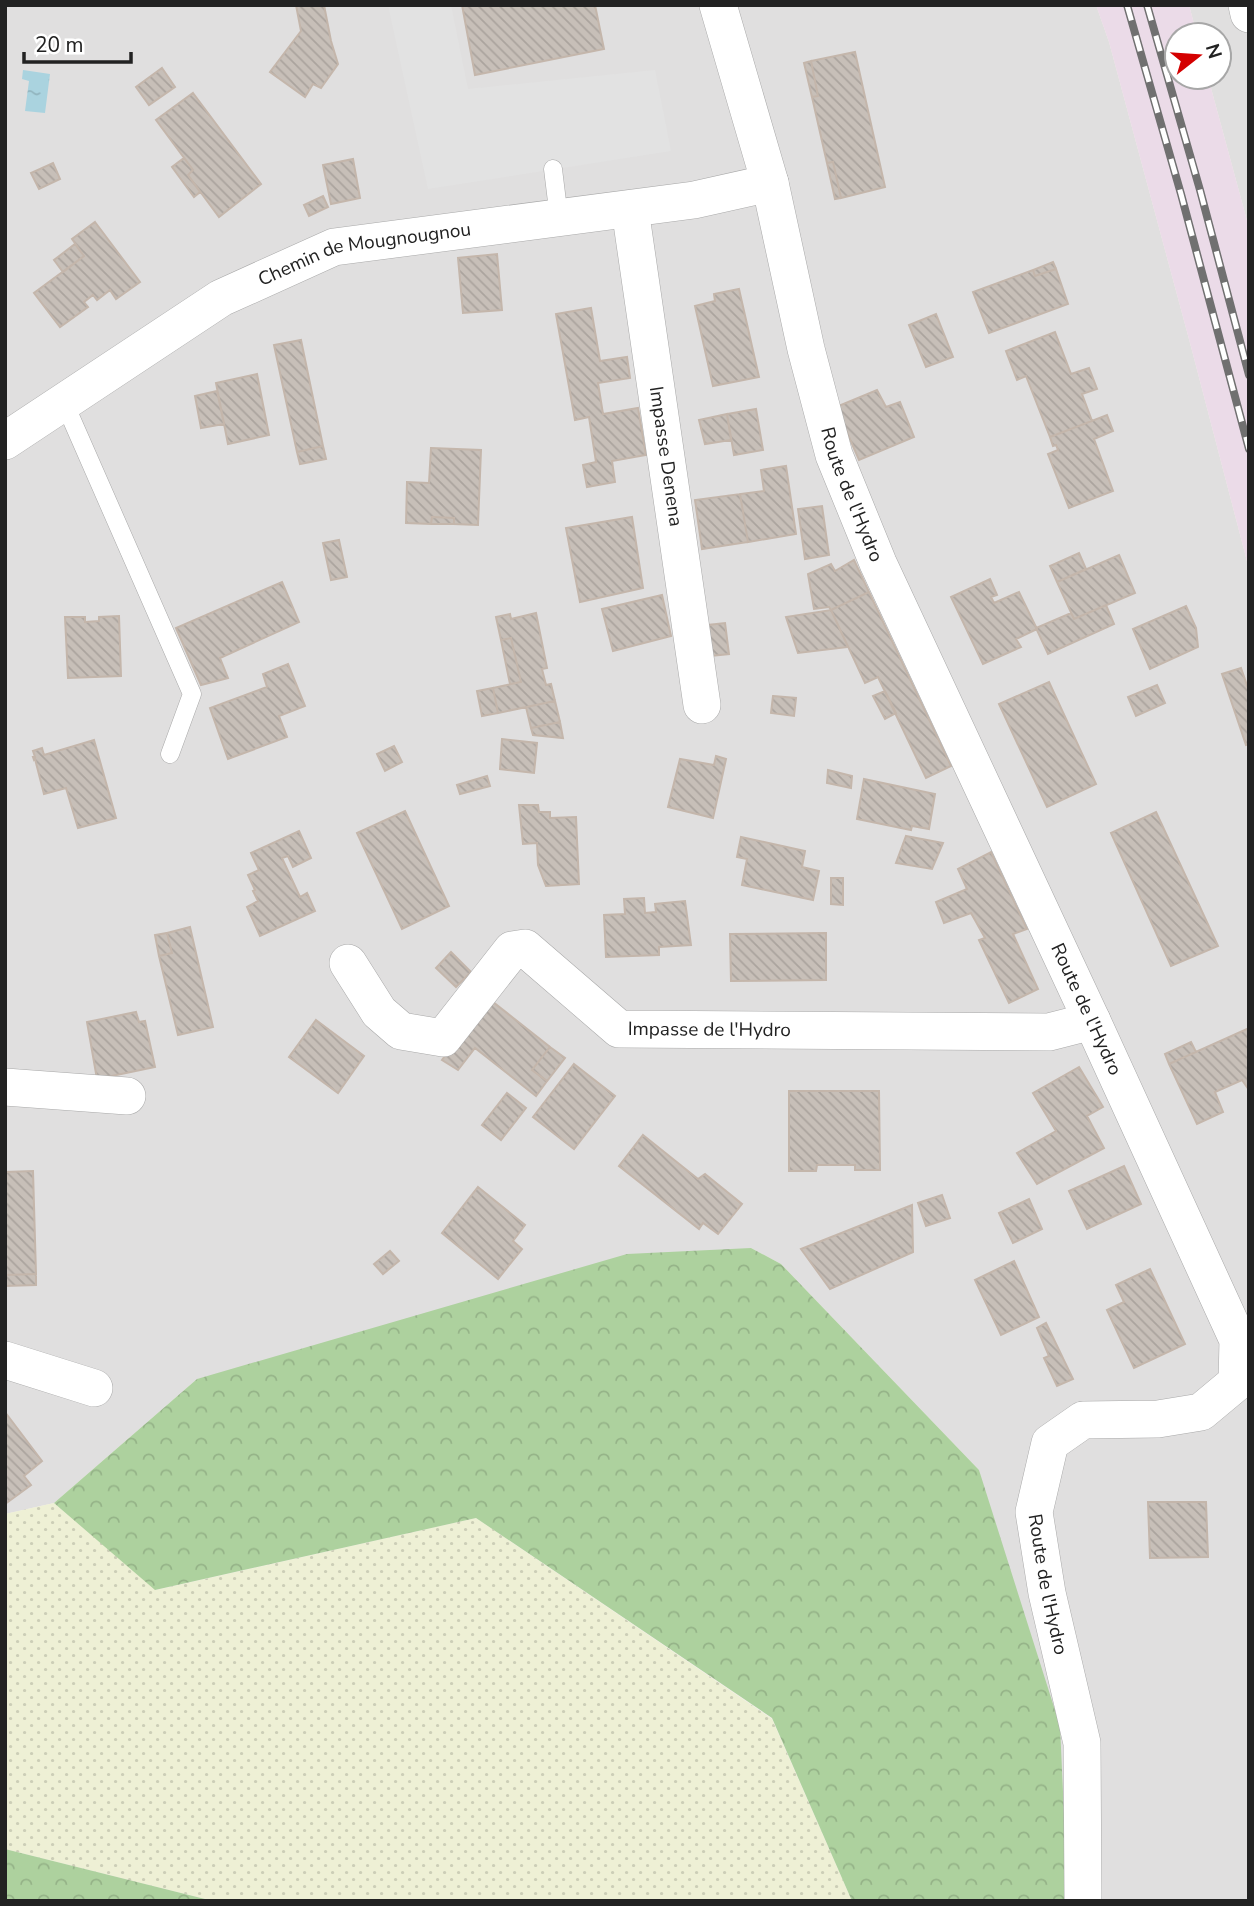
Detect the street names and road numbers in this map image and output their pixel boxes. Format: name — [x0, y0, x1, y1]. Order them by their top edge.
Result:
street label: Chemin de Mougnougnou — [254, 216, 473, 293]
street label: Impasse Denena — [643, 384, 689, 528]
street label: Route de l'Hydro — [814, 424, 889, 566]
street label: Route de l'Hydro — [1044, 939, 1128, 1080]
street label: Impasse de l'Hydro — [628, 1016, 791, 1043]
street label: Route de l'Hydro — [1021, 1512, 1074, 1657]

